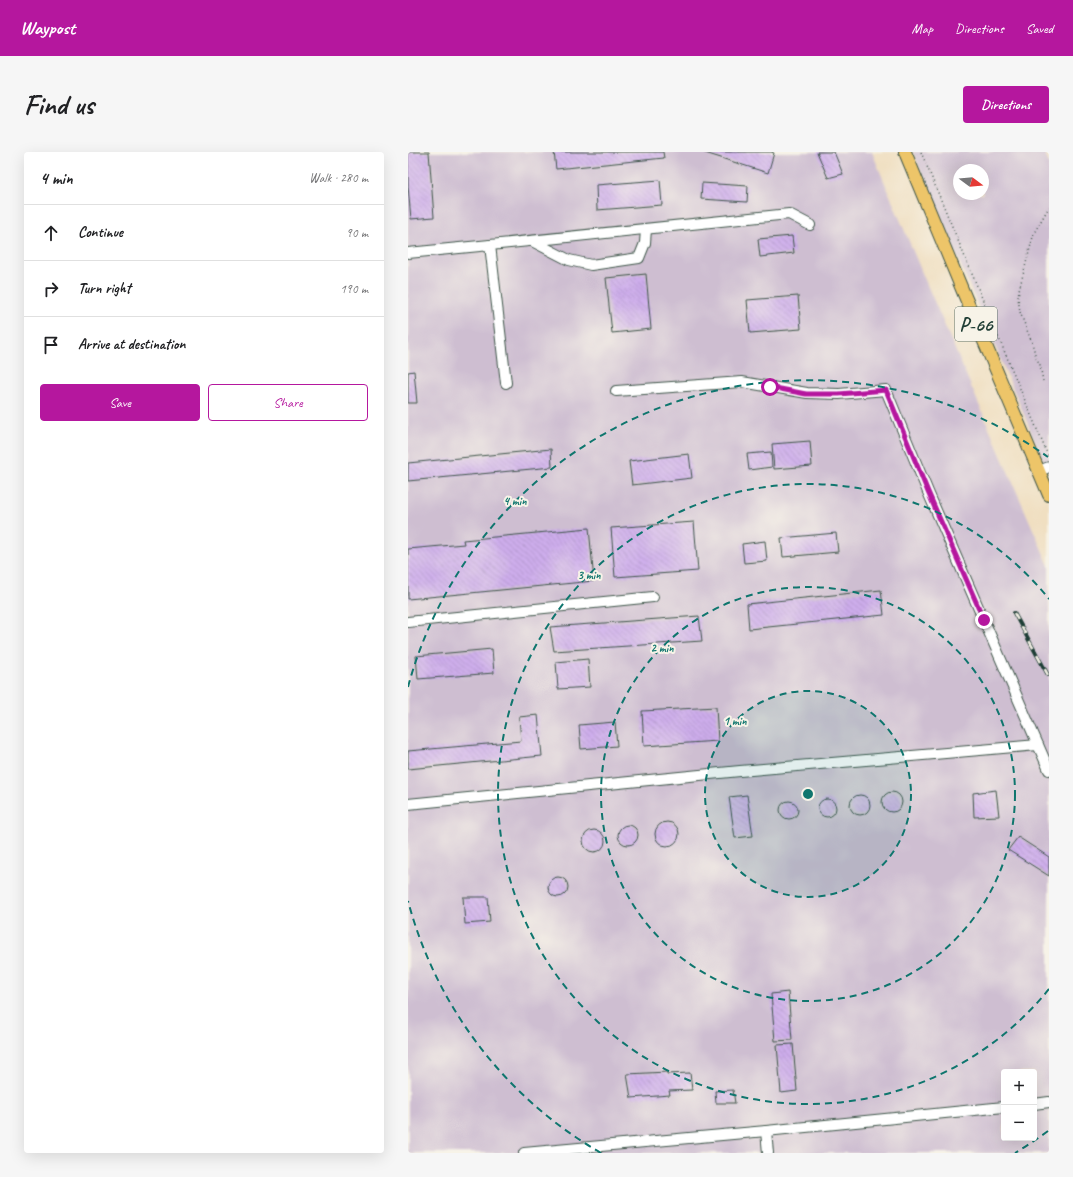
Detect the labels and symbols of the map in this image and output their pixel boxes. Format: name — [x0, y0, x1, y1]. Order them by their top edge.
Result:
north arrow — [953, 164, 989, 200]
road number: Р-66 — [955, 307, 997, 341]
route start — [761, 378, 779, 396]
text: 4 min — [504, 493, 527, 509]
text: 3 min — [578, 567, 601, 583]
route end — [975, 611, 993, 629]
text: 2 min — [651, 640, 674, 656]
text: 1 min — [724, 713, 747, 729]
centre of rings — [801, 787, 815, 801]

